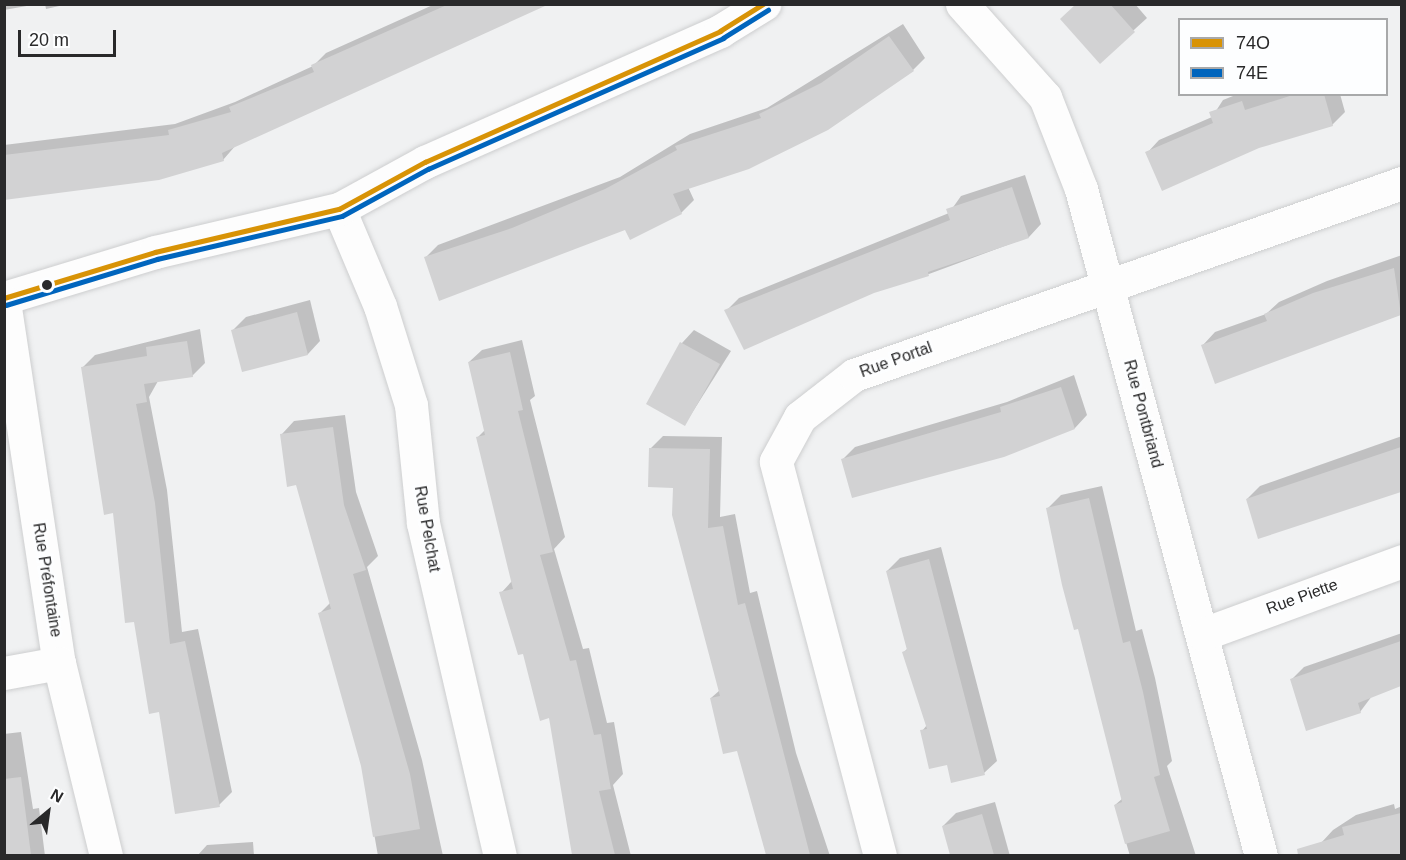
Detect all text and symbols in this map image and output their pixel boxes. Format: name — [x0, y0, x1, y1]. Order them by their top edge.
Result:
scale bar — [21, 18, 118, 56]
legend — [1178, 18, 1388, 96]
text: 20 m — [29, 30, 69, 50]
text: 74O — [1236, 33, 1270, 53]
text: 74E — [1236, 63, 1268, 83]
unlabelled marker — [41, 279, 53, 291]
street label: Rue Portal — [857, 338, 935, 382]
street label: Rue Pontbriand — [1119, 358, 1167, 470]
street label: Rue Pelchat — [410, 484, 444, 574]
street label: Rue Préfontaine — [28, 521, 66, 639]
street label: Rue Piette — [1264, 575, 1340, 619]
north arrow — [18, 782, 78, 842]
text: N — [48, 786, 66, 806]

